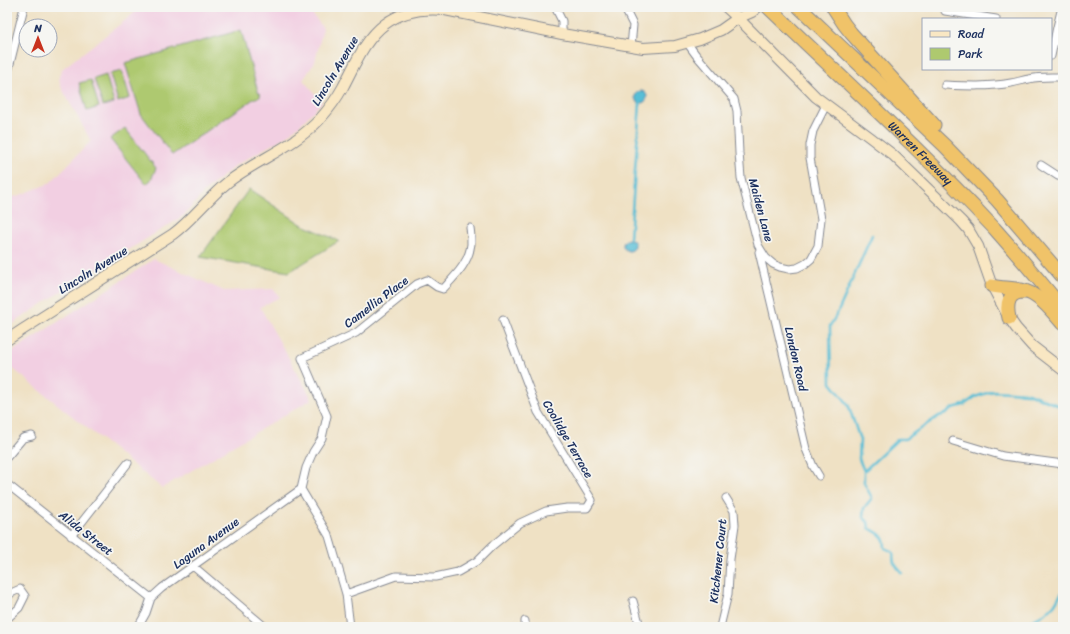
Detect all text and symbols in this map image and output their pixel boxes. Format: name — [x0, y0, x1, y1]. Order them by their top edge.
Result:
north arrow — [18, 18, 58, 58]
legend — [922, 18, 1052, 70]
text: N — [33, 19, 42, 38]
text: Road — [958, 23, 985, 45]
street label: Lincoln Avenue — [305, 32, 365, 110]
text: Park — [958, 43, 983, 65]
street label: Warren Freeway — [882, 115, 959, 191]
street label: Maiden Lane — [742, 176, 780, 244]
street label: Lincoln Avenue — [54, 240, 132, 300]
street label: Camellia Place — [339, 270, 413, 334]
street label: London Road — [778, 324, 814, 395]
street label: Coolidge Terrace — [537, 395, 599, 483]
street label: Alida Street — [53, 504, 118, 562]
street label: Laguna Avenue — [168, 511, 244, 575]
street label: Kitchener Court — [703, 518, 733, 604]

